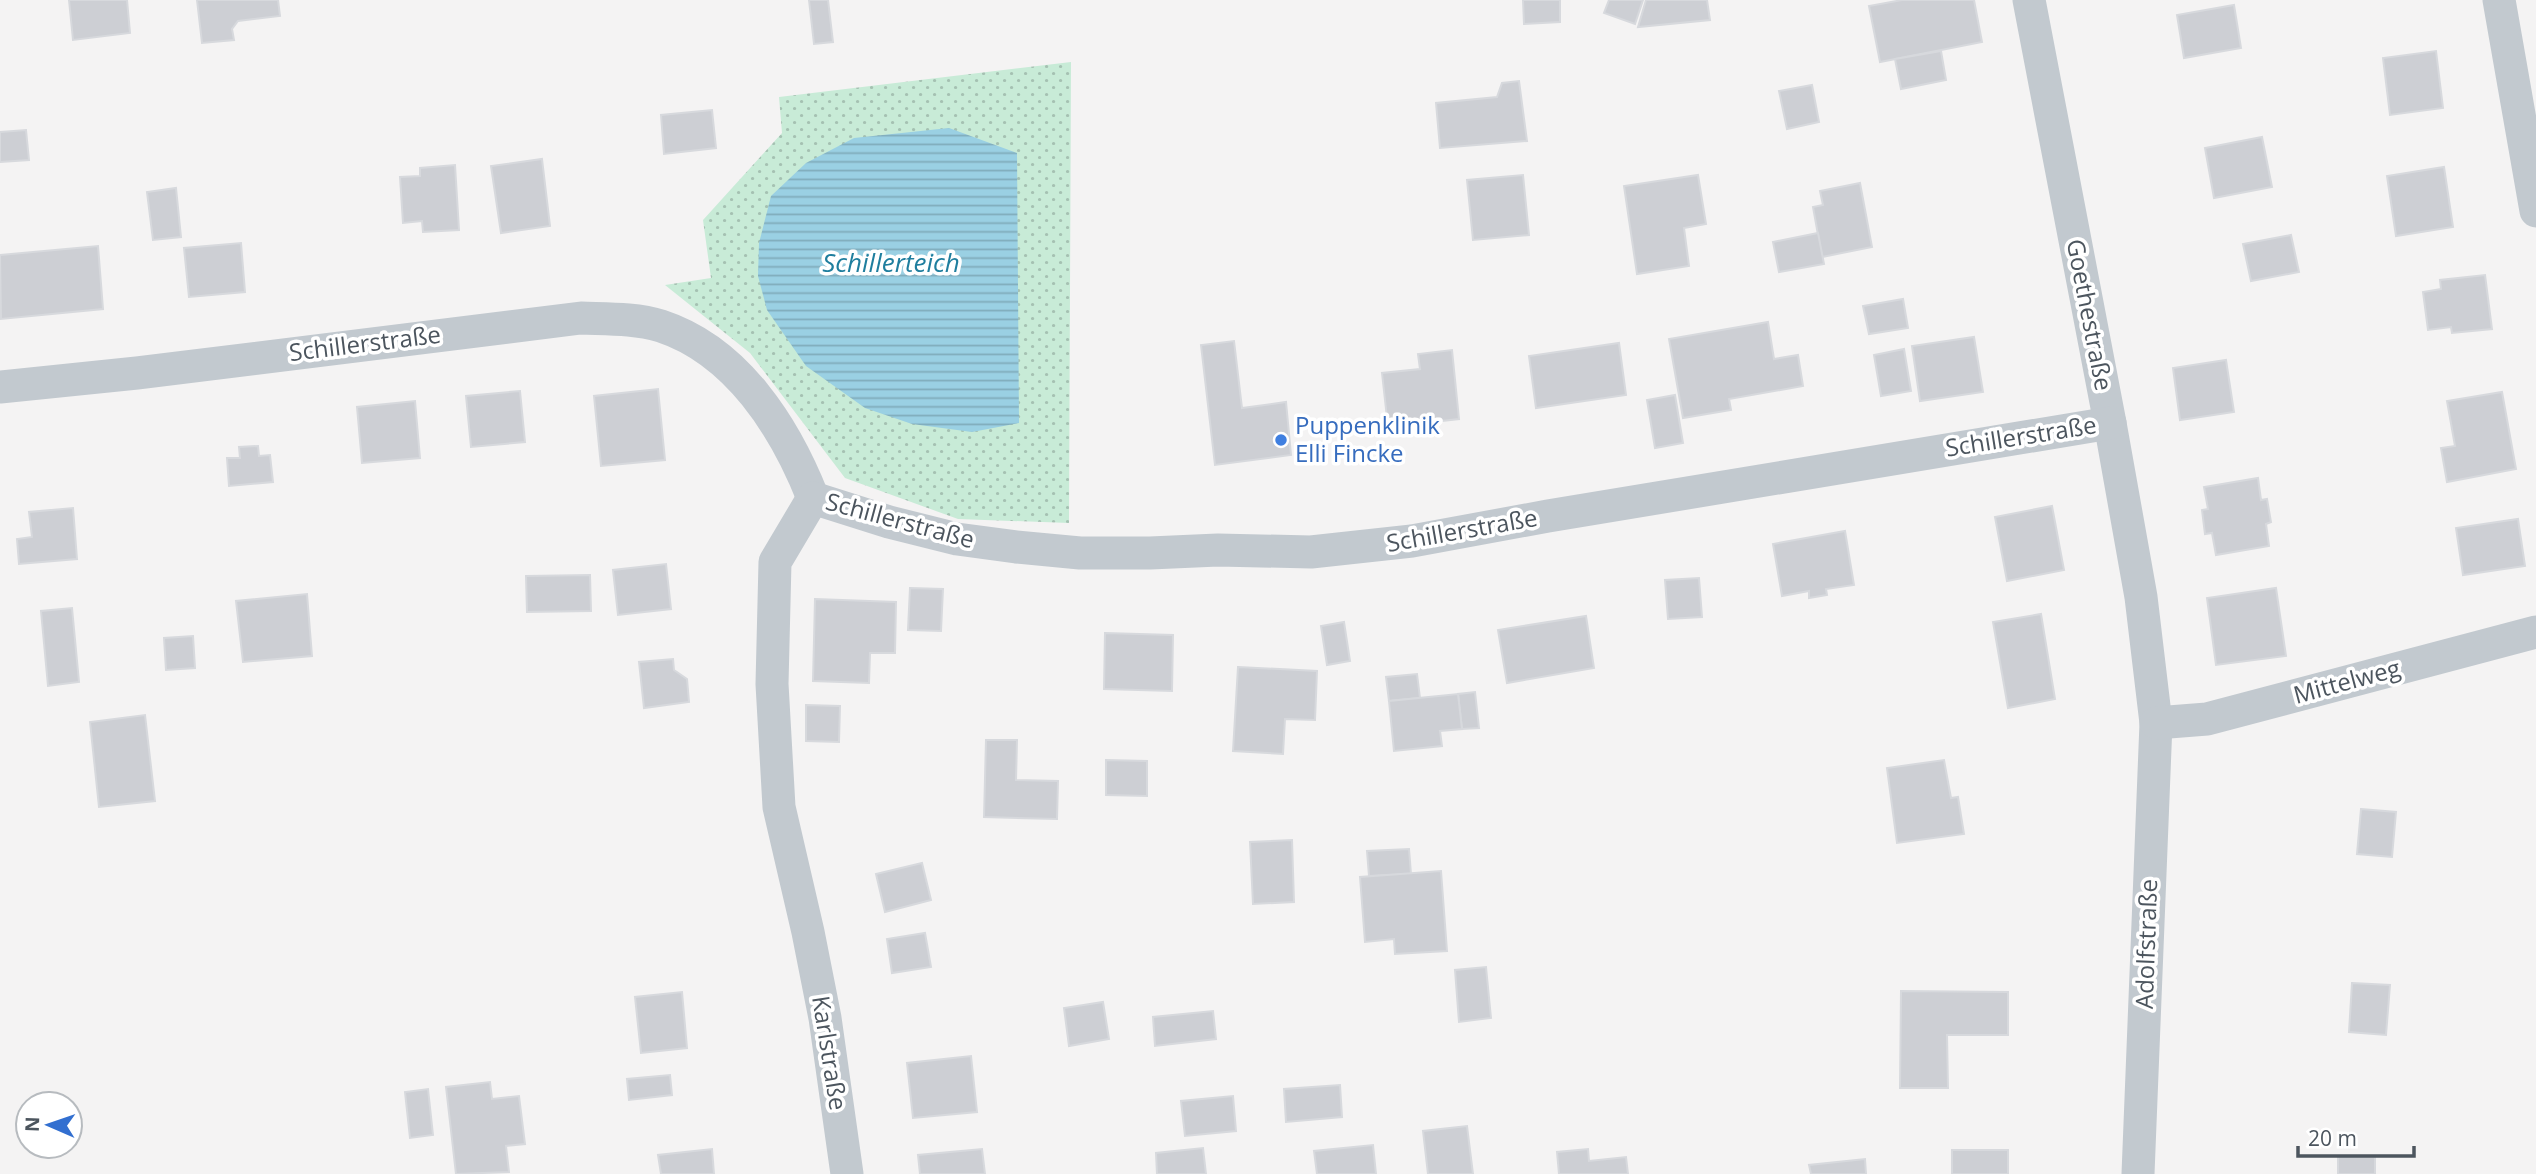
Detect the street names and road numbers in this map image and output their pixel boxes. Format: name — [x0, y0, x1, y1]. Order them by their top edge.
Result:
street label: Goethestraße — [2060, 236, 2121, 393]
street label: Schillerstraße — [287, 317, 442, 368]
street label: Schillerstraße — [1943, 407, 2099, 464]
street label: Schillerstraße — [823, 484, 978, 555]
street label: Schillerstraße — [1384, 500, 1540, 559]
street label: Mittelweg — [2290, 650, 2404, 711]
street label: Adolfstraße — [2127, 878, 2164, 1009]
street label: Karlstraße — [805, 993, 856, 1112]

